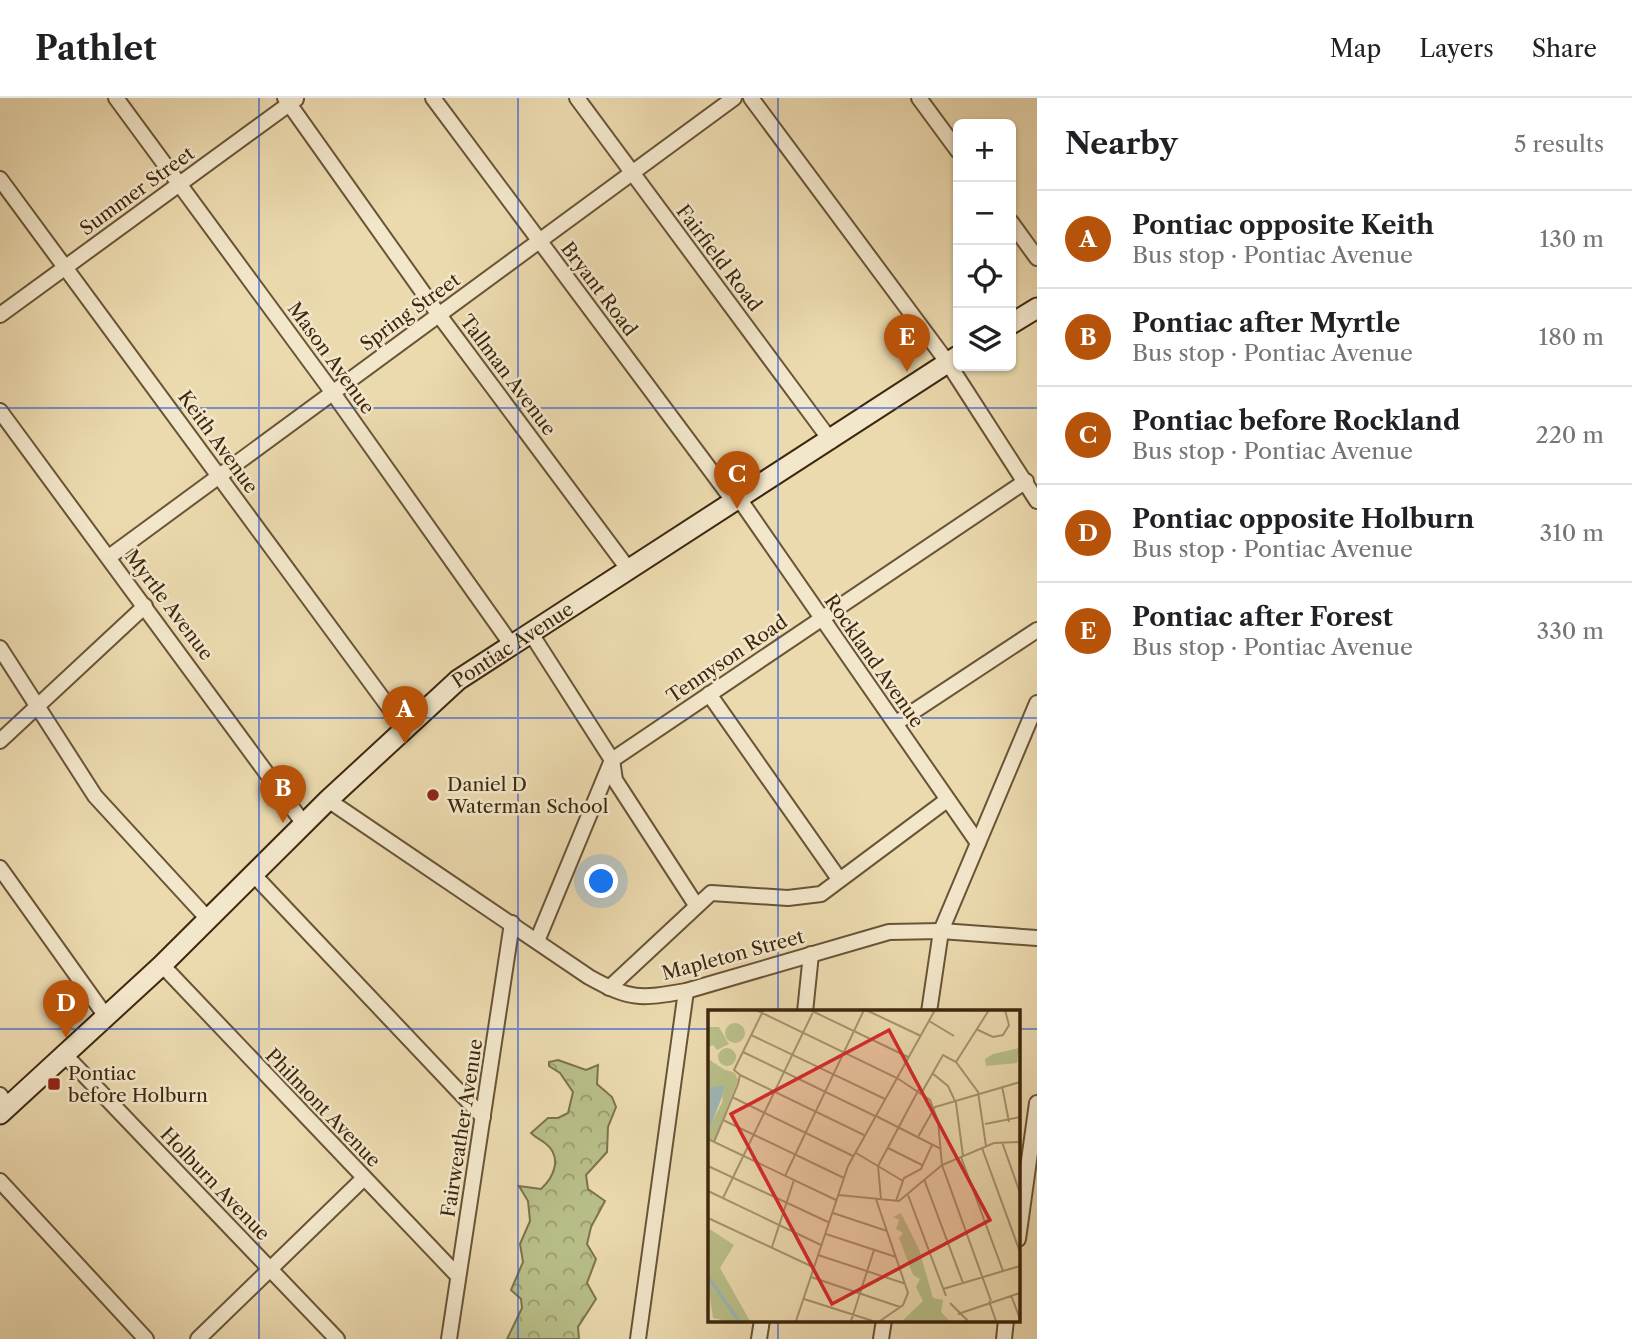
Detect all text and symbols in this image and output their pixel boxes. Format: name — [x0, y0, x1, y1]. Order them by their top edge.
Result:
text: Pathlet — [35, 28, 157, 69]
text: Map — [1330, 34, 1381, 63]
text: Layers — [1419, 34, 1494, 63]
text: Share — [1532, 34, 1597, 63]
map controls — [953, 119, 1016, 371]
button: + — [953, 119, 1016, 182]
text: Nearby — [1065, 125, 1178, 162]
text: 5 results — [1514, 130, 1604, 158]
street label: Summer Street — [75, 142, 199, 240]
button: − — [953, 182, 1016, 245]
street label: Fairfield Road — [671, 200, 767, 316]
text: Pontiac opposite Keith — [1132, 209, 1434, 241]
text: A — [1079, 225, 1097, 253]
text: 130 m — [1540, 225, 1604, 253]
street label: Bryant Road — [556, 237, 642, 341]
text: Bus stop · Pontiac Avenue — [1132, 241, 1413, 269]
button: locate — [953, 245, 1016, 308]
street label: Spring Street — [356, 268, 465, 356]
street label: Mason Avenue — [283, 298, 379, 418]
text: Pontiac after Myrtle — [1132, 307, 1400, 339]
button: layers — [953, 308, 1016, 371]
street label: Tallman Avenue — [455, 310, 561, 440]
pin: E — [884, 314, 930, 372]
text: B — [1079, 323, 1097, 351]
text: 180 m — [1539, 323, 1604, 351]
text: Bus stop · Pontiac Avenue — [1132, 339, 1413, 367]
street label: Keith Avenue — [173, 386, 263, 498]
text: Pontiac before Rockland — [1132, 405, 1460, 437]
text: C — [1079, 421, 1097, 449]
text: 220 m — [1535, 421, 1604, 449]
text: Bus stop · Pontiac Avenue — [1132, 437, 1413, 465]
pin: C — [714, 451, 760, 509]
text: Pontiac opposite Holburn — [1132, 503, 1474, 535]
text: D — [1078, 519, 1098, 547]
text: 310 m — [1540, 519, 1604, 547]
text: Bus stop · Pontiac Avenue — [1132, 535, 1413, 563]
street label: Myrtle Avenue — [120, 545, 218, 665]
street label: Rockland Avenue — [819, 590, 929, 732]
street label: Pontiac Avenue — [447, 597, 578, 692]
text: Pontiac after Forest — [1132, 601, 1393, 633]
street label: Tennyson Road — [662, 610, 792, 708]
text: E — [1080, 617, 1096, 645]
text: 330 m — [1537, 617, 1604, 645]
text: Bus stop · Pontiac Avenue — [1132, 633, 1413, 661]
pin: A — [382, 686, 428, 744]
pin: B — [260, 765, 306, 823]
place label: Daniel D Waterman School — [446, 773, 609, 818]
marker: Daniel D Waterman School — [425, 787, 441, 803]
your location — [584, 864, 618, 898]
street label: Mapleton Street — [659, 925, 807, 985]
pin: D — [43, 980, 89, 1038]
inset map — [708, 1010, 1020, 1322]
street label: Fairweather Avenue — [437, 1037, 487, 1219]
street label: Philmont Avenue — [261, 1044, 385, 1172]
place label: Pontiac before Holburn — [68, 1062, 208, 1107]
marker: Pontiac before Holburn — [46, 1076, 62, 1092]
street label: Holburn Avenue — [155, 1123, 275, 1245]

